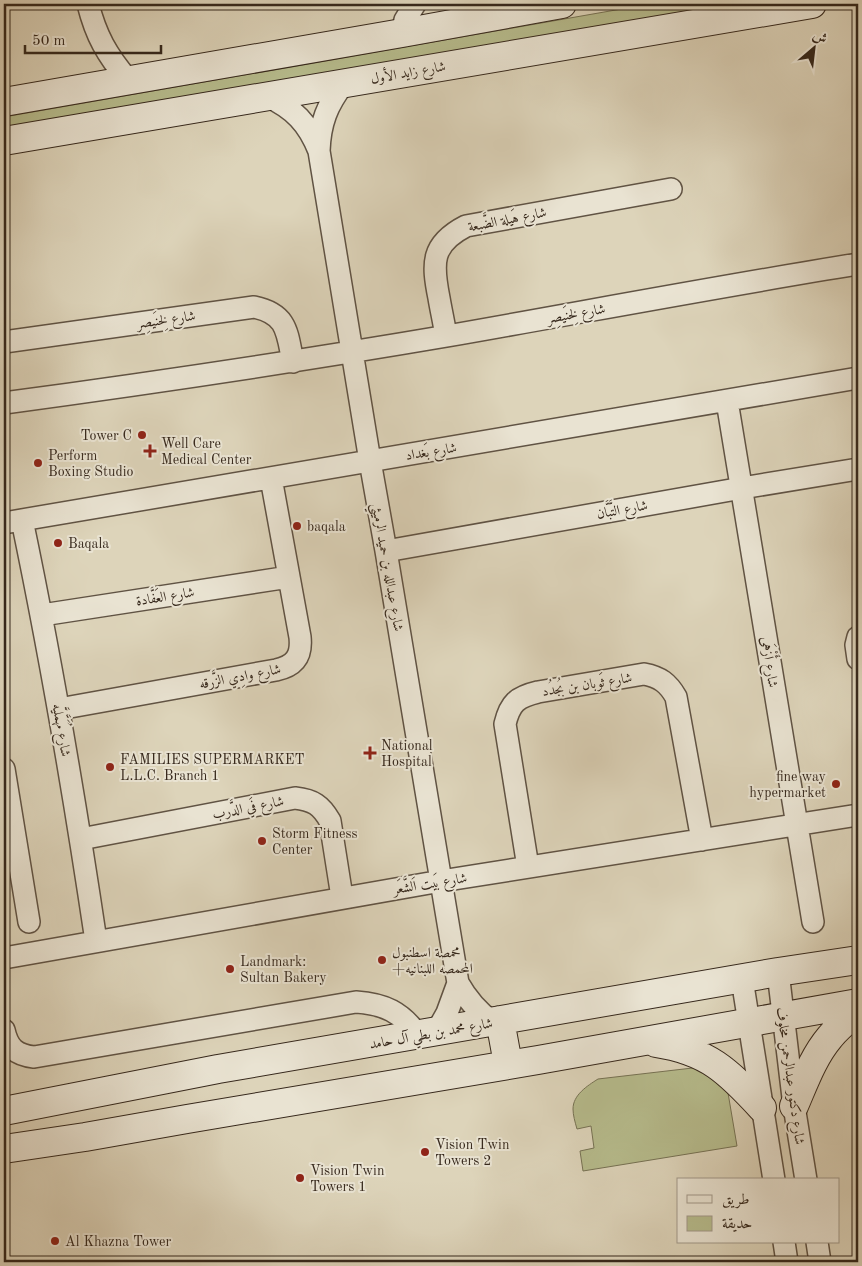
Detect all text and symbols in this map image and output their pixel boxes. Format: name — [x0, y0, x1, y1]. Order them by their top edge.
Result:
scale bar — [25, 22, 161, 54]
north arrow — [790, 22, 840, 72]
text: ش — [810, 28, 829, 47]
text: 50 m — [32, 34, 66, 49]
street label: شارع زايد الأول — [369, 56, 448, 90]
street label: شارع هَيلة الضَّبعة — [466, 200, 548, 238]
street label: شارع لِخنَيصِر — [543, 298, 607, 330]
street label: شارع لِخنَيصِر — [134, 305, 197, 335]
place label: Tower C — [81, 429, 132, 443]
marker: Tower C — [136, 429, 148, 441]
place label: Well Care Medical Center — [161, 437, 252, 467]
street label: شارع بَغداد — [404, 437, 459, 467]
marker: Well Care Medical Center — [143, 444, 157, 458]
place label: Perform Boxing Studio — [48, 449, 134, 479]
marker: Perform Boxing Studio — [32, 457, 44, 469]
street label: شارع التَّبَّان — [594, 493, 650, 525]
street label: شارع عبدالله بن حميد الرميثي — [364, 502, 406, 633]
marker: baqala — [291, 520, 303, 532]
place label: baqala — [307, 520, 346, 534]
marker: Baqala — [52, 537, 64, 549]
place label: Baqala — [68, 537, 109, 551]
street label: شارع العَفَّادة — [134, 580, 196, 612]
street label: شارع أَزْهَى — [754, 635, 786, 689]
street label: شارع وادِي الزَّرقه — [197, 657, 283, 696]
street label: شارع ثَوبان بن بُجدُد — [540, 665, 634, 703]
street label: شارع مُهَمَّليَّه — [46, 702, 78, 758]
place label: National Hospital — [381, 739, 433, 769]
marker: National Hospital — [363, 746, 377, 760]
place label: FAMILIES SUPERMARKET L.L.C. Branch 1 — [120, 753, 305, 783]
marker: FAMILIES SUPERMARKET L.L.C. Branch 1 — [104, 761, 116, 773]
place label: fine way hypermarket — [749, 770, 827, 800]
marker: fine way hypermarket — [830, 778, 842, 790]
street label: شارع فَي الدَّرب — [210, 789, 286, 826]
place label: Storm Fitness Center — [272, 827, 358, 857]
marker: Storm Fitness Center — [256, 835, 268, 847]
street label: شارع بَيت اَلشَّعَر — [389, 866, 469, 901]
place label: محمصة اسطنبول +المحمصه اللبنانيه — [392, 946, 473, 977]
marker: محمصة اسطنبول +المحمصه اللبنانيه — [376, 954, 388, 966]
place label: Landmark: Sultan Bakery — [240, 955, 327, 985]
marker: Landmark: Sultan Bakery — [224, 963, 236, 975]
street label: شارع دكتور عبدالرحمن مخلوف — [769, 1006, 808, 1146]
street label: شارع محمد بن بطي آل حامد — [368, 1014, 495, 1057]
place label: Vision Twin Towers 2 — [435, 1138, 510, 1168]
marker: Vision Twin Towers 2 — [419, 1146, 431, 1158]
place label: Vision Twin Towers 1 — [310, 1164, 385, 1194]
marker: Vision Twin Towers 1 — [294, 1172, 306, 1184]
legend — [677, 1178, 840, 1244]
text: طريق — [722, 1193, 749, 1209]
text: حديقة — [722, 1217, 752, 1232]
marker: Al Khazna Tower — [49, 1235, 61, 1247]
place label: Al Khazna Tower — [65, 1235, 171, 1249]

